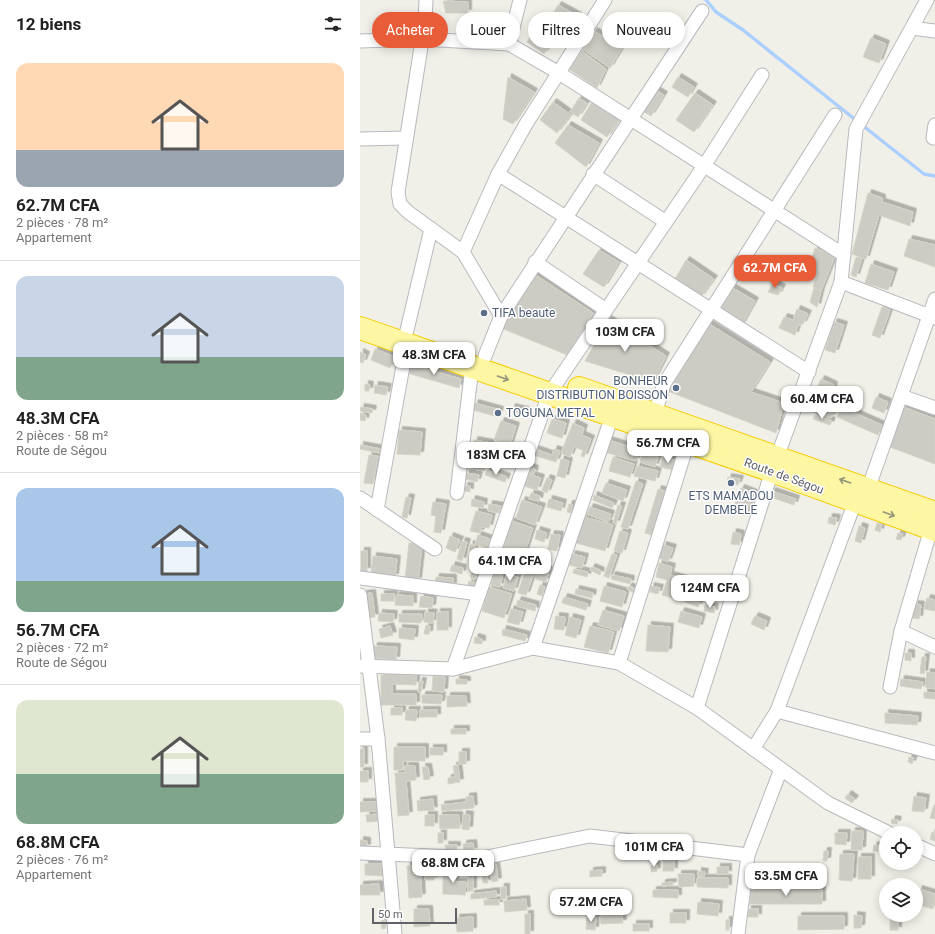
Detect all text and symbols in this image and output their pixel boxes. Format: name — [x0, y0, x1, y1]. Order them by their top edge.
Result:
chip: Acheter — [372, 12, 448, 48]
chip: Louer — [456, 12, 520, 48]
chip: Filtres — [528, 12, 594, 48]
chip: Nouveau — [602, 12, 685, 48]
icon: filters — [322, 13, 344, 35]
text: 12 biens — [16, 14, 81, 34]
icon: home — [144, 89, 216, 161]
text: 62.7M CFA — [16, 195, 100, 215]
text: 2 pièces · 78 m² — [16, 215, 108, 230]
text: Appartement — [16, 230, 92, 245]
pin: 62.7M CFA — [729, 255, 821, 289]
text: 62.7M CFA — [743, 260, 807, 275]
icon: home — [144, 302, 216, 374]
place label: TIFA beaute — [492, 306, 555, 320]
marker: TIFA beaute — [479, 308, 489, 318]
pin: 103M CFA — [584, 319, 666, 353]
text: 103M CFA — [595, 324, 655, 339]
pin: 48.3M CFA — [388, 342, 480, 376]
text: 48.3M CFA — [402, 347, 466, 362]
one-way arrow — [496, 374, 508, 382]
place label: BONHEUR DISTRIBUTION BOISSON — [536, 374, 669, 402]
marker: BONHEUR DISTRIBUTION BOISSON — [671, 383, 681, 393]
pin: 60.4M CFA — [776, 386, 868, 420]
text: 60.4M CFA — [790, 391, 854, 406]
place label: TOGUNA METAL — [506, 406, 596, 420]
text: 48.3M CFA — [16, 408, 100, 428]
marker: TOGUNA METAL — [493, 408, 503, 418]
text: 2 pièces · 58 m² — [16, 428, 108, 443]
pin: 56.7M CFA — [622, 430, 714, 464]
text: 56.7M CFA — [636, 435, 700, 450]
pin: 183M CFA — [455, 442, 537, 476]
text: Route de Ségou — [16, 443, 107, 458]
text: 183M CFA — [466, 447, 526, 462]
street label: Route de Ségou — [742, 455, 826, 497]
one-way arrow — [840, 476, 852, 484]
marker: ETS MAMADOU DEMBELE — [726, 478, 736, 488]
place label: ETS MAMADOU DEMBELE — [689, 489, 773, 517]
one-way arrow — [883, 511, 896, 518]
icon: home — [144, 514, 216, 586]
pin: 64.1M CFA — [464, 548, 556, 582]
text: 64.1M CFA — [478, 553, 542, 568]
pin: 124M CFA — [669, 575, 751, 609]
text: 124M CFA — [680, 580, 740, 595]
text: 56.7M CFA — [16, 620, 100, 640]
text: 2 pièces · 72 m² — [16, 640, 108, 655]
text: Route de Ségou — [16, 655, 107, 670]
icon: home — [144, 726, 216, 798]
map controls — [879, 826, 923, 922]
button: locate — [879, 826, 923, 870]
text: 68.8M CFA — [16, 832, 100, 852]
pin: 101M CFA — [613, 834, 695, 868]
text: 101M CFA — [624, 839, 684, 854]
pin: 68.8M CFA — [407, 850, 499, 884]
text: 2 pièces · 76 m² — [16, 852, 108, 867]
text: 68.8M CFA — [421, 855, 485, 870]
pin: 53.5M CFA — [740, 863, 832, 897]
text: Appartement — [16, 867, 92, 882]
text: 53.5M CFA — [754, 868, 818, 883]
button: layers — [879, 878, 923, 922]
pin: 57.2M CFA — [545, 889, 637, 923]
text: 57.2M CFA — [559, 894, 623, 909]
scale bar — [372, 906, 457, 925]
text: 50 m — [378, 908, 403, 921]

